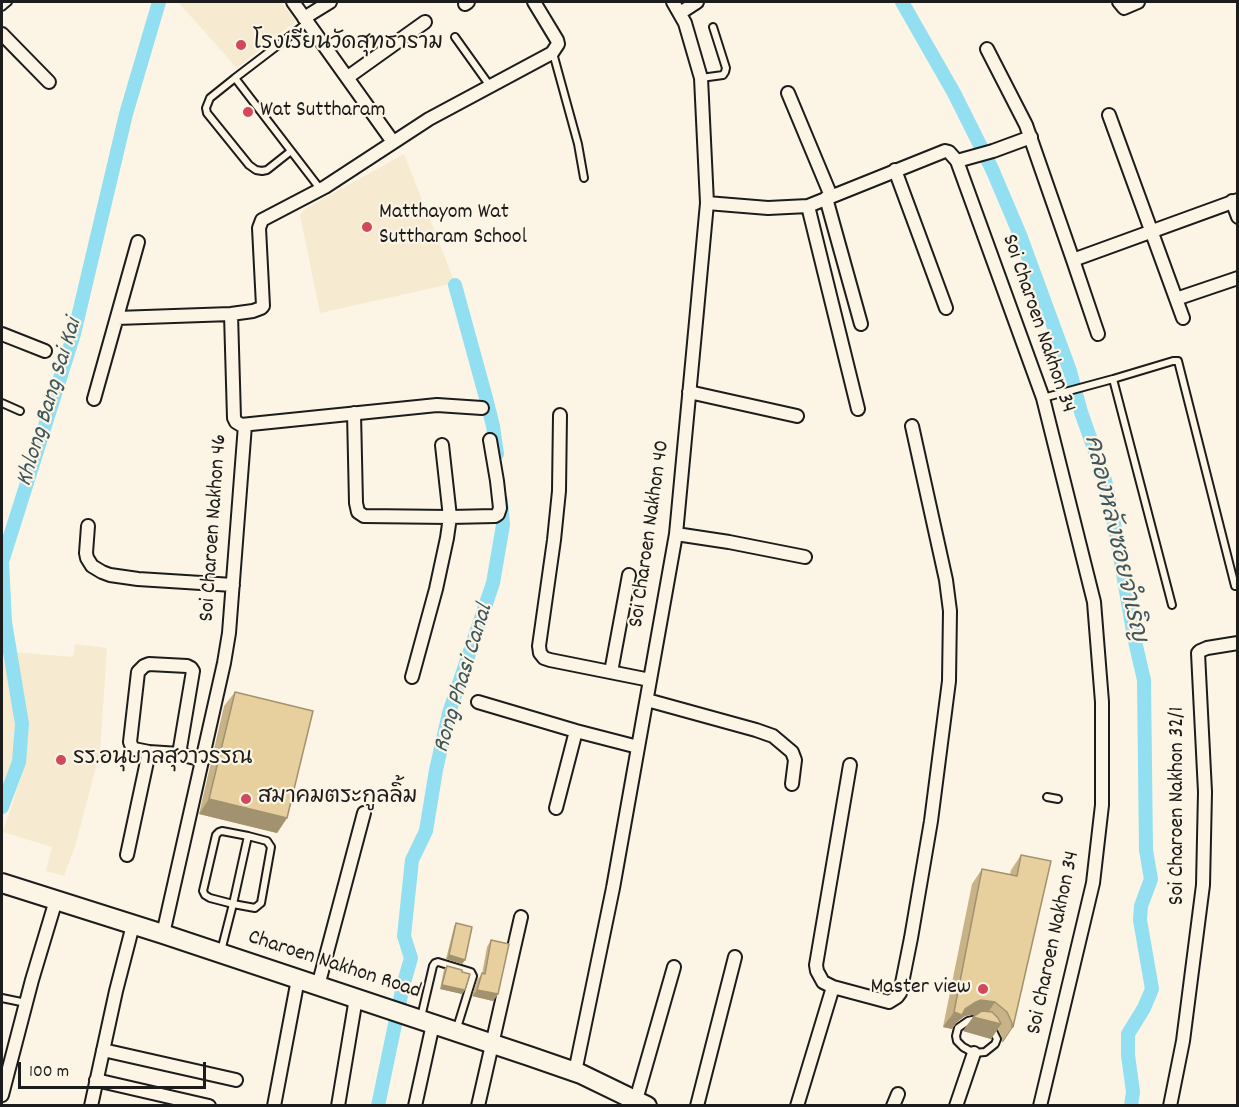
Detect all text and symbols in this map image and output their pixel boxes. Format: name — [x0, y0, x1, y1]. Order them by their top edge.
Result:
place label: โรงเรียนวัดสุทธาราม — [253, 32, 443, 58]
marker: โรงเรียนวัดสุทธาราม — [234, 38, 248, 52]
place label: Wat Suttharam — [260, 99, 386, 125]
marker: Wat Suttharam — [241, 105, 255, 119]
place label: Matthayom Wat Suttharam School — [379, 201, 527, 252]
marker: Matthayom Wat Suttharam School — [360, 220, 374, 234]
street label: Soi Charoen Nakhon 34 — [994, 231, 1080, 417]
water label: Khlong Bang Sai Kai — [12, 316, 90, 490]
street label: Soi Charoen Nakhon 46 — [195, 433, 235, 623]
water label: คลองหลังซอยจำเริญ — [1075, 433, 1151, 645]
street label: Soi Charoen Nakhon 40 — [625, 439, 677, 629]
water label: Rong Phasi Canal — [429, 601, 501, 757]
street label: Soi Charoen Nakhon 32/1 — [1166, 707, 1192, 905]
place label: รร.อนุบาลสุวาวรรณ — [73, 747, 252, 773]
marker: รร.อนุบาลสุวาวรรณ — [54, 753, 68, 767]
place label: สมาคมตระกูลลิ้ม — [258, 786, 418, 812]
marker: สมาคมตระกูลลิ้ม — [239, 792, 253, 806]
street label: Soi Charoen Nakhon 34 — [1023, 849, 1087, 1037]
street label: Charoen Nakhon Road — [244, 926, 424, 1006]
place label: Master view — [870, 976, 971, 1002]
marker: Master view — [976, 982, 990, 996]
scale bar — [21, 1050, 208, 1088]
text: 100 m — [29, 1060, 69, 1085]

